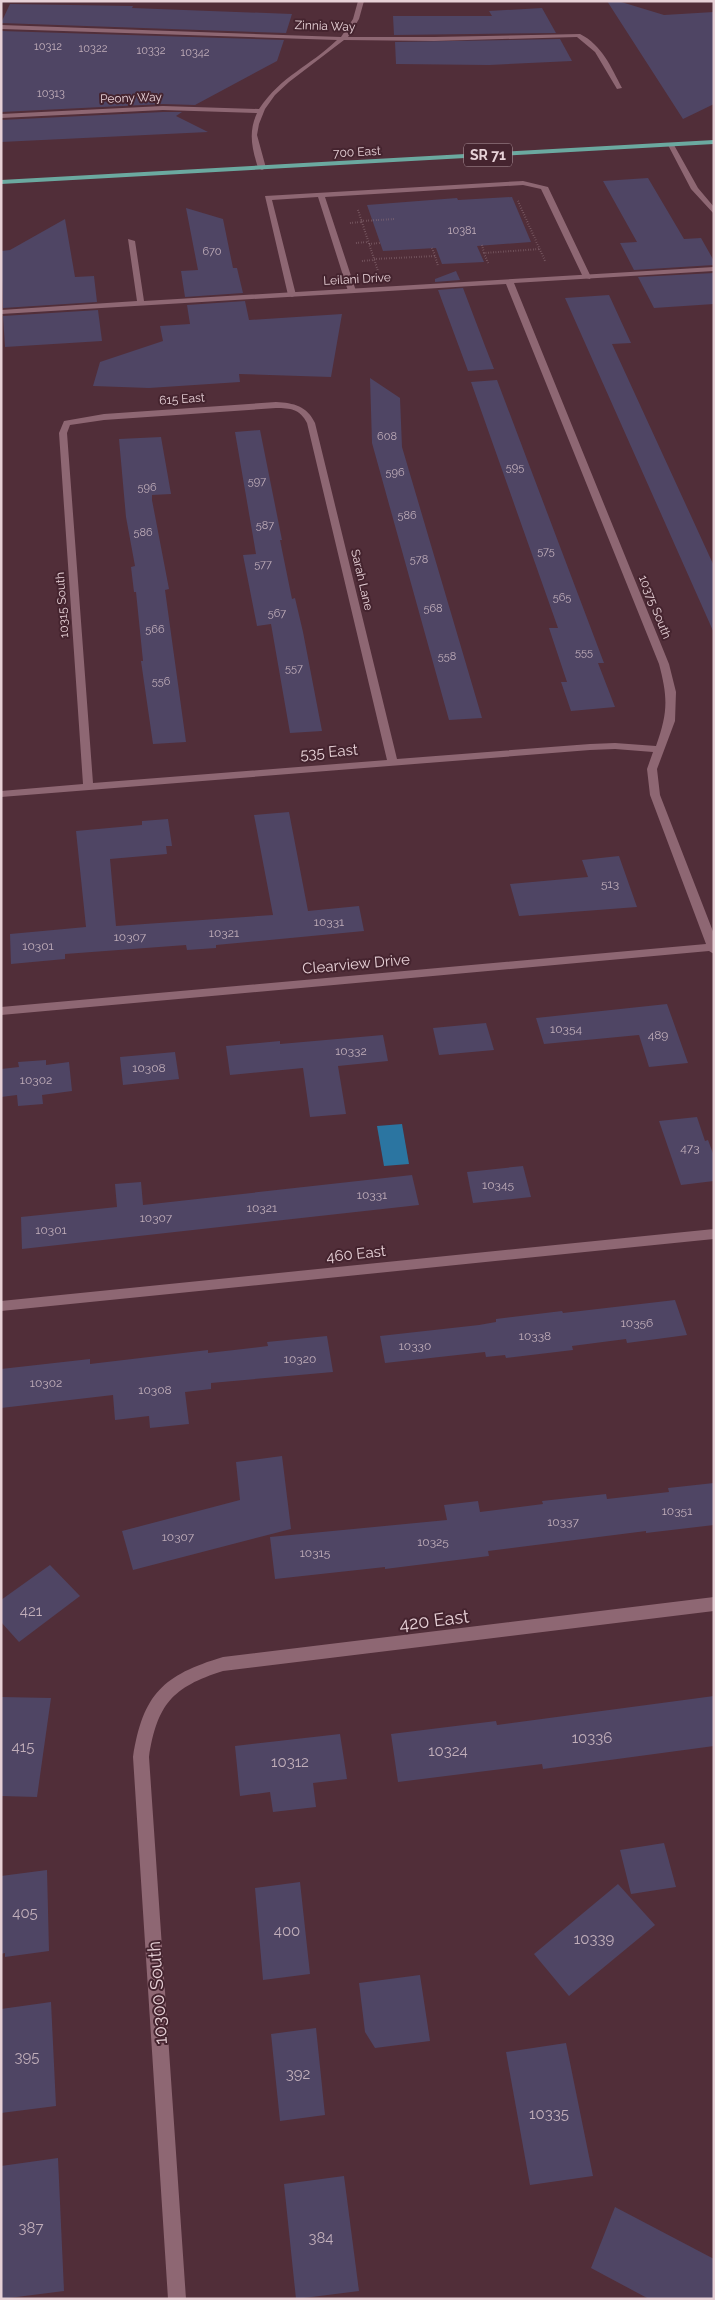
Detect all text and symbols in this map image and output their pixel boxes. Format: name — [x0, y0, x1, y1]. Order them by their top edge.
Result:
street label: Zinnia Way — [294, 18, 356, 34]
house number: 10312 — [34, 40, 62, 53]
house number: 10322 — [79, 42, 108, 55]
house number: 10332 — [137, 44, 166, 57]
house number: 10342 — [180, 46, 210, 59]
house number: 10313 — [37, 87, 65, 100]
street label: Peony Way — [100, 90, 163, 106]
street label: 700 East — [333, 144, 381, 160]
road number: SR 71 — [464, 144, 512, 166]
house number: 10381 — [448, 224, 477, 237]
house number: 670 — [202, 245, 222, 258]
street label: Leilani Drive — [323, 270, 391, 288]
street label: 615 East — [159, 390, 205, 408]
house number: 608 — [377, 430, 397, 443]
house number: 595 — [506, 461, 524, 474]
house number: 596 — [385, 466, 405, 479]
house number: 597 — [248, 475, 266, 488]
house number: 596 — [137, 481, 157, 494]
house number: 586 — [397, 509, 417, 522]
house number: 587 — [256, 519, 274, 532]
house number: 586 — [133, 526, 153, 539]
house number: 575 — [537, 545, 555, 558]
street label: Sarah Lane — [348, 548, 376, 612]
house number: 578 — [410, 553, 428, 566]
house number: 577 — [254, 558, 272, 571]
street label: 10315 South — [53, 571, 71, 639]
street label: 10375 South — [636, 573, 674, 641]
house number: 565 — [553, 591, 571, 604]
house number: 568 — [423, 602, 443, 615]
house number: 567 — [268, 607, 286, 620]
house number: 566 — [145, 623, 165, 636]
house number: 555 — [575, 646, 593, 659]
house number: 558 — [438, 650, 456, 663]
house number: 557 — [285, 662, 303, 675]
house number: 556 — [152, 675, 171, 688]
street label: 535 East — [299, 741, 359, 763]
house number: 513 — [601, 877, 619, 891]
house number: 10331 — [314, 915, 344, 929]
house number: 10321 — [209, 926, 239, 940]
house number: 10307 — [114, 930, 147, 944]
house number: 10301 — [22, 939, 54, 953]
street label: Clearview Drive — [301, 950, 411, 978]
house number: 10354 — [550, 1022, 582, 1036]
house number: 489 — [648, 1028, 668, 1042]
house number: 10332 — [335, 1044, 367, 1058]
house number: 10308 — [132, 1061, 166, 1075]
house number: 10302 — [20, 1073, 52, 1087]
house number: 473 — [680, 1141, 700, 1155]
house number: 10345 — [482, 1178, 514, 1192]
house number: 10331 — [357, 1188, 387, 1202]
house number: 10321 — [247, 1201, 277, 1215]
house number: 10307 — [140, 1211, 173, 1225]
house number: 10301 — [35, 1223, 67, 1237]
street label: 460 East — [325, 1242, 387, 1266]
house number: 10356 — [621, 1316, 653, 1330]
house number: 10338 — [519, 1329, 551, 1343]
house number: 10330 — [399, 1339, 431, 1353]
house number: 10320 — [284, 1352, 316, 1366]
house number: 10302 — [30, 1376, 62, 1390]
house number: 10308 — [138, 1383, 172, 1397]
house number: 10351 — [662, 1504, 692, 1518]
house number: 10337 — [547, 1515, 579, 1529]
house number: 10307 — [162, 1530, 195, 1544]
house number: 10325 — [417, 1535, 449, 1549]
house number: 10315 — [300, 1546, 331, 1560]
house number: 421 — [20, 1602, 43, 1620]
street label: 420 East — [398, 1605, 470, 1635]
house number: 10336 — [572, 1729, 612, 1747]
house number: 415 — [12, 1738, 34, 1756]
house number: 10324 — [428, 1742, 468, 1760]
house number: 10312 — [271, 1753, 309, 1771]
house number: 405 — [12, 1904, 38, 1922]
house number: 400 — [274, 1922, 300, 1940]
house number: 10339 — [574, 1930, 614, 1948]
street label: 10300 South — [143, 1940, 171, 2046]
house number: 395 — [15, 2048, 39, 2066]
house number: 392 — [286, 2065, 310, 2083]
house number: 10335 — [529, 2105, 569, 2123]
house number: 387 — [19, 2219, 43, 2237]
house number: 384 — [308, 2229, 334, 2247]

